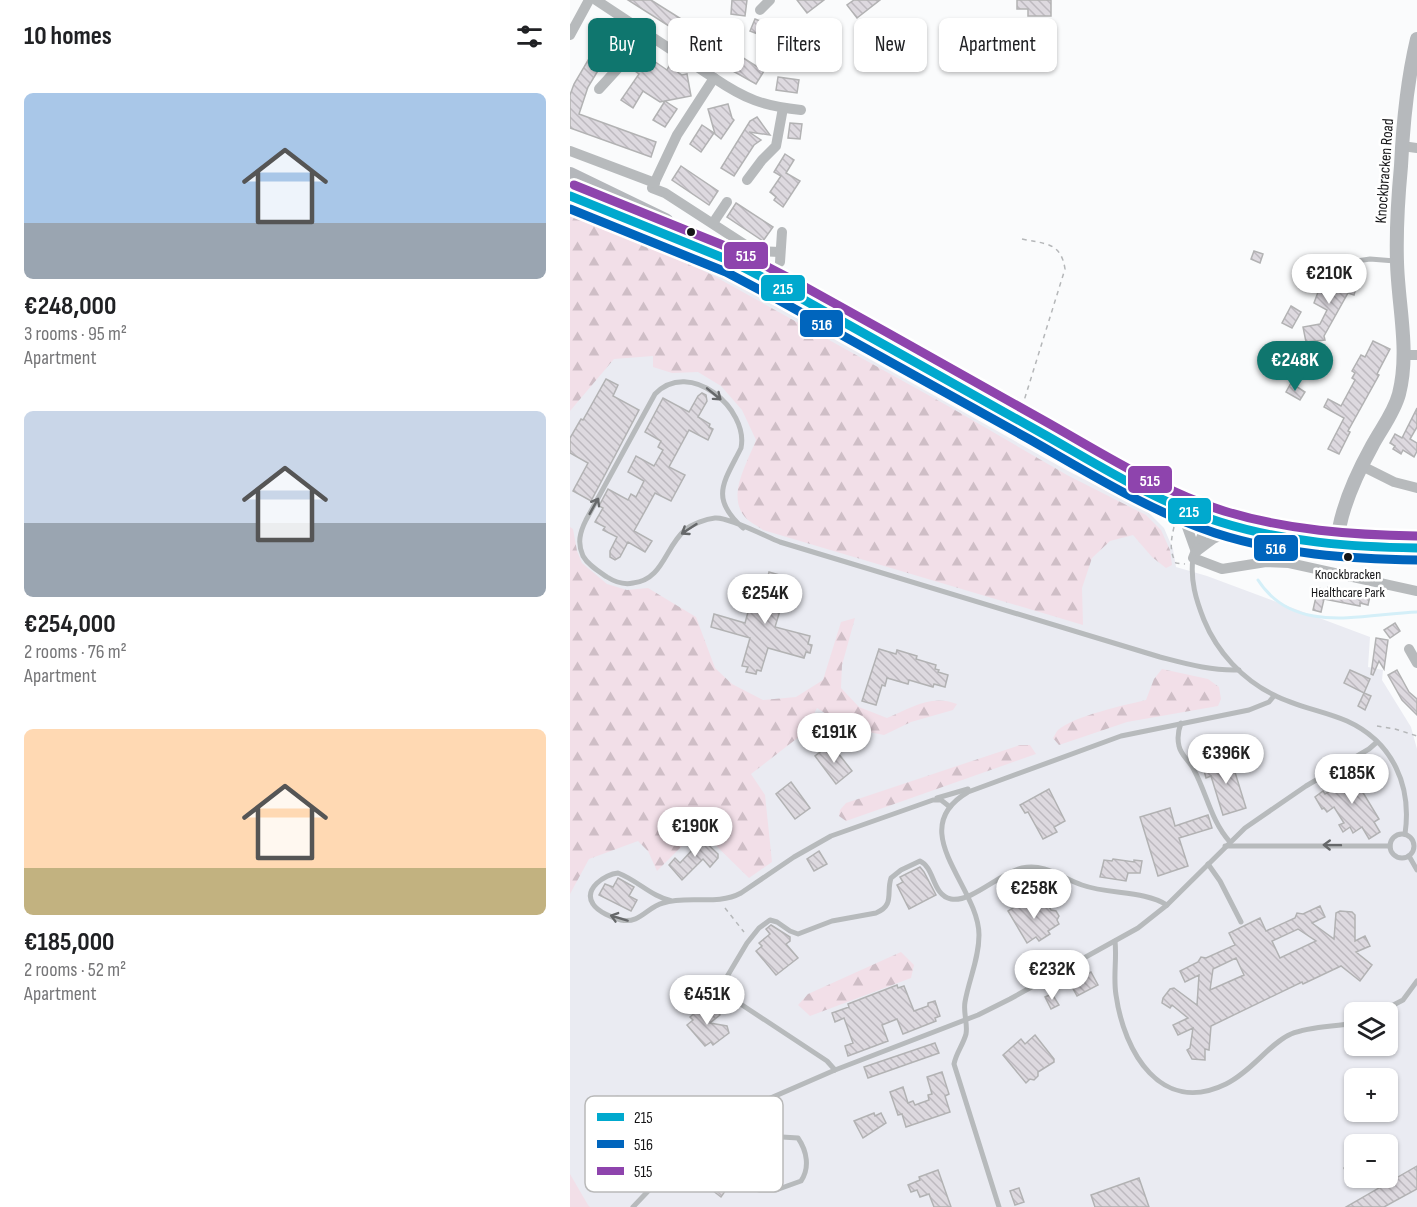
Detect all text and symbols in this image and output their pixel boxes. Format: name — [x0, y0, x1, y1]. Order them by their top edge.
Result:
chip: Buy — [588, 18, 656, 72]
chip: Rent — [668, 18, 744, 72]
chip: Filters — [756, 18, 842, 72]
chip: New — [854, 18, 927, 72]
chip: Apartment — [939, 18, 1057, 72]
icon: filters — [513, 20, 546, 53]
text: 10 homes — [24, 21, 112, 52]
street label: Knockbracken Road — [1372, 118, 1398, 224]
icon: home — [231, 132, 339, 240]
unlabelled marker — [685, 226, 697, 238]
line badge: 515 — [723, 241, 769, 270]
text: 515 — [736, 247, 756, 266]
pin: €210K — [1287, 254, 1371, 305]
text: €210K — [1306, 261, 1352, 285]
line badge: 215 — [760, 274, 806, 302]
text: 215 — [773, 280, 793, 299]
text: €248,000 — [24, 291, 116, 322]
line badge: 516 — [799, 309, 844, 338]
text: 516 — [812, 316, 832, 335]
text: 3 rooms · 95 m² — [24, 322, 127, 346]
pin: €248K — [1253, 341, 1337, 392]
text: Apartment — [24, 346, 97, 370]
text: €248K — [1271, 348, 1319, 372]
one-way arrow — [706, 388, 722, 401]
icon: home — [231, 450, 339, 558]
line badge: 515 — [1127, 465, 1173, 494]
text: 515 — [1140, 472, 1160, 491]
line badge: 215 — [1167, 497, 1212, 525]
one-way arrow — [588, 498, 600, 515]
text: 215 — [1179, 503, 1199, 522]
one-way arrow — [682, 523, 698, 535]
line badge: 516 — [1253, 534, 1299, 562]
text: 516 — [1266, 540, 1286, 559]
marker: Knockbracken Healthcare Park — [1342, 551, 1354, 563]
place label: Knockbracken Healthcare Park — [1311, 566, 1386, 601]
pin: €254K — [723, 574, 807, 625]
text: €254K — [741, 581, 789, 605]
text: €254,000 — [24, 609, 116, 640]
text: 2 rooms · 76 m² — [24, 640, 127, 664]
text: Apartment — [24, 664, 97, 688]
pin: €191K — [792, 713, 876, 764]
text: €191K — [811, 720, 857, 744]
pin: €396K — [1184, 734, 1268, 785]
text: €396K — [1202, 741, 1250, 765]
pin: €185K — [1310, 754, 1394, 805]
text: €185K — [1329, 761, 1375, 785]
icon: home — [231, 768, 339, 876]
pin: €190K — [653, 807, 737, 858]
text: €190K — [671, 814, 719, 838]
one-way arrow — [1322, 840, 1342, 851]
pin: €258K — [992, 869, 1076, 920]
text: €258K — [1010, 876, 1058, 900]
one-way arrow — [610, 912, 629, 923]
text: €185,000 — [24, 927, 114, 958]
pin: €232K — [1010, 950, 1094, 1001]
text: €232K — [1029, 957, 1075, 981]
text: 2 rooms · 52 m² — [24, 958, 126, 982]
pin: €451K — [665, 975, 749, 1026]
text: Apartment — [24, 982, 97, 1006]
text: €451K — [684, 982, 730, 1006]
map controls — [1344, 1002, 1398, 1188]
button: layers — [1344, 1002, 1398, 1056]
button: + — [1344, 1068, 1398, 1122]
legend — [585, 1096, 783, 1192]
text: 215 — [634, 1109, 653, 1128]
button: − — [1344, 1134, 1398, 1188]
text: 516 — [634, 1136, 653, 1155]
text: 515 — [634, 1163, 652, 1182]

